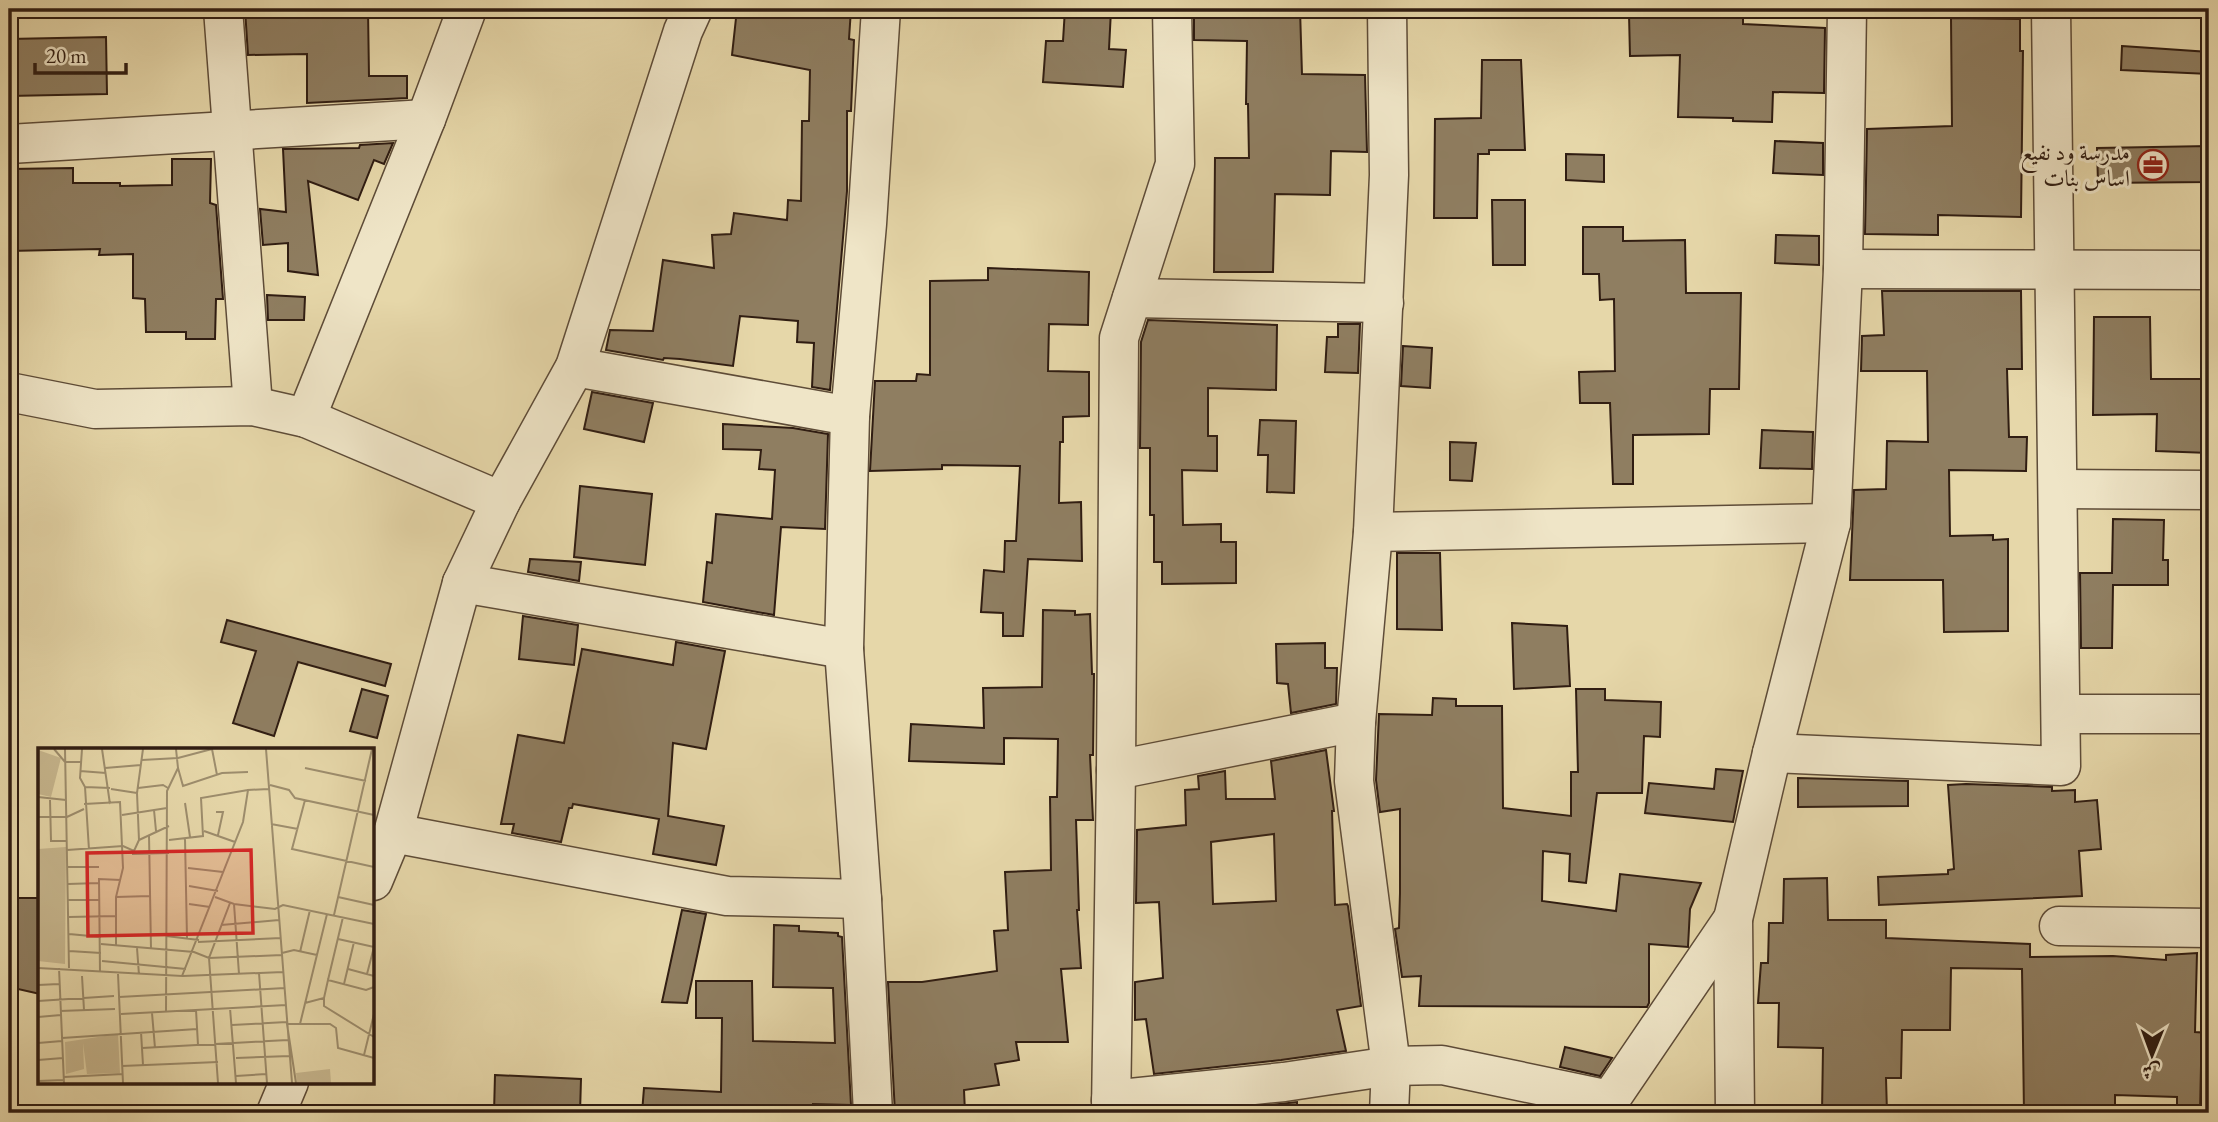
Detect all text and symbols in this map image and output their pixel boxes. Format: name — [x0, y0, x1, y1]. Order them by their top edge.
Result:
scale bar — [35, 32, 126, 76]
text: 20 m — [46, 42, 87, 69]
place label: مدرسة ود نفيع اساس بنات — [2020, 137, 2130, 193]
office icon: مدرسة ود نفيع اساس بنات — [2136, 148, 2170, 182]
inset map — [38, 748, 374, 1084]
north arrow — [2116, 1020, 2186, 1090]
text: ش — [2142, 1059, 2161, 1084]

